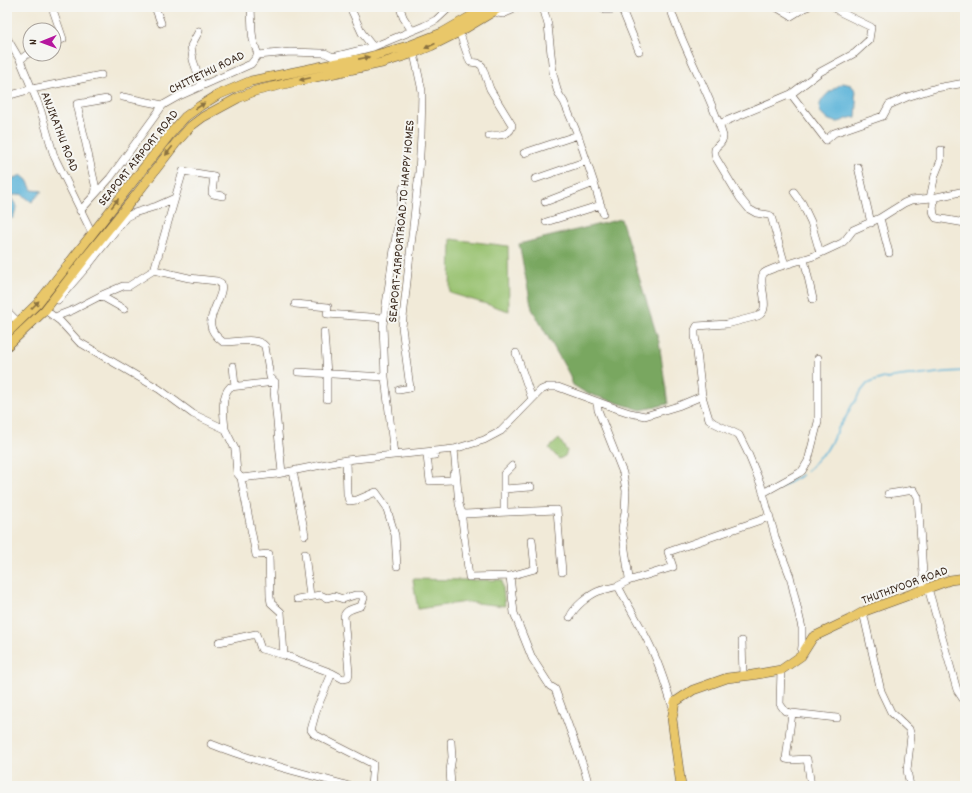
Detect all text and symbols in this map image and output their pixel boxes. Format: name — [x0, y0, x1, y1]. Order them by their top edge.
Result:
north arrow — [22, 22, 62, 62]
text: N — [26, 39, 42, 45]
one-way arrow — [424, 44, 436, 50]
street label: CHITTETHU ROAD — [166, 47, 248, 100]
one-way arrow — [358, 55, 370, 61]
one-way arrow — [299, 76, 311, 82]
street label: ANJIKATHU ROAD — [35, 89, 83, 175]
one-way arrow — [195, 102, 206, 110]
street label: SEAPORT AIRPORT ROAD — [94, 106, 184, 211]
street label: SEAPORT-AIRPORTROAD TO HAPPY HOMES — [384, 119, 421, 323]
one-way arrow — [165, 146, 174, 157]
one-way arrow — [111, 198, 120, 209]
one-way arrow — [30, 300, 40, 310]
street label: THUTHIYOOR ROAD — [859, 562, 951, 611]

